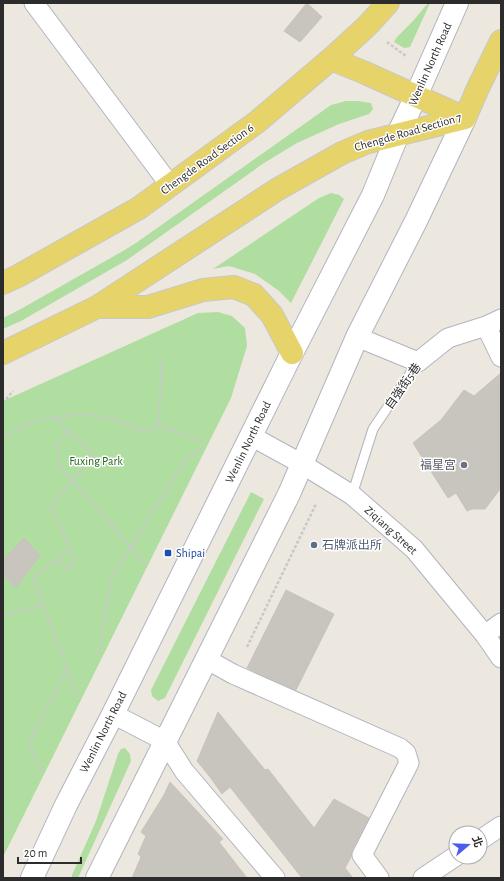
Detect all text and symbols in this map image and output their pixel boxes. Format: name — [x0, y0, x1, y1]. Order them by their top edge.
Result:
street label: Wenlin North Road — [406, 21, 454, 107]
street label: Chengde Road Section 7 — [353, 111, 463, 153]
street label: Chengde Road Section 6 — [158, 121, 256, 197]
street label: 自強街5巷 — [382, 360, 423, 411]
street label: Wenlin North Road — [223, 399, 273, 485]
park label: Fuxing Park — [69, 455, 123, 467]
place label: 福星宮 — [420, 458, 456, 471]
marker: 福星宮 — [459, 460, 469, 470]
street label: Ziqiang Street — [362, 503, 420, 557]
place label: 石牌派出所 — [322, 538, 382, 551]
marker: 石牌派出所 — [309, 540, 319, 550]
place label: Shipai — [176, 547, 205, 559]
marker: Shipai — [163, 548, 173, 558]
street label: Wenlin North Road — [77, 689, 129, 775]
north arrow — [448, 825, 488, 865]
text: 北 — [470, 835, 484, 849]
scale bar — [18, 839, 81, 865]
text: 20 m — [24, 847, 47, 859]

